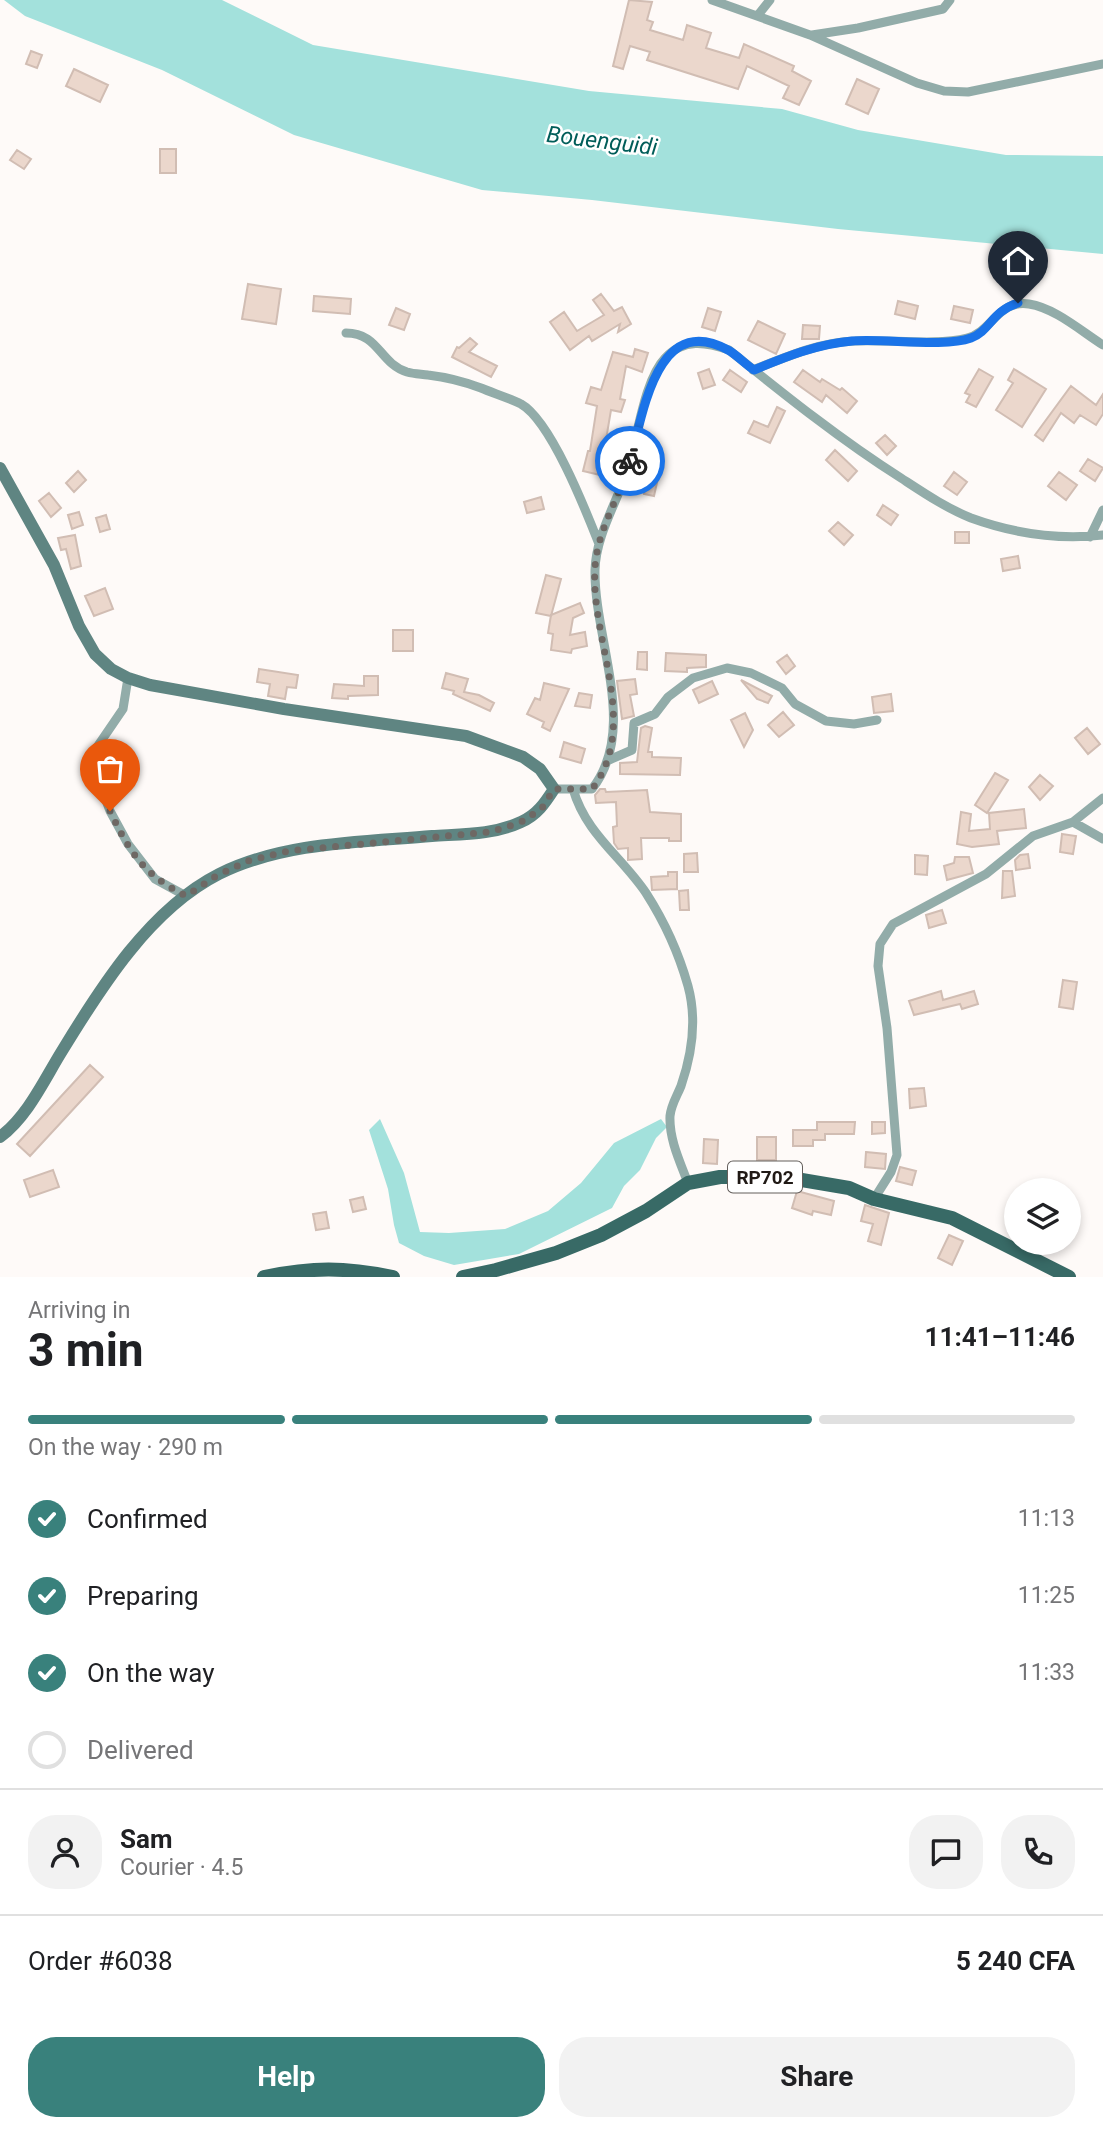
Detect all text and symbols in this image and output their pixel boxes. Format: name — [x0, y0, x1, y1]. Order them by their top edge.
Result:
water label: Bouenguidi — [545, 121, 659, 161]
pin — [988, 231, 1048, 303]
icon: home — [999, 242, 1037, 280]
courier — [595, 426, 665, 496]
icon: bike — [611, 442, 649, 480]
pin — [80, 739, 140, 811]
icon: bag — [91, 750, 129, 788]
road number: RP702 — [728, 1162, 802, 1192]
map controls — [1004, 1178, 1081, 1255]
button: layers — [1004, 1178, 1081, 1255]
text: Arriving in — [28, 1297, 131, 1324]
text: 11:41–11:46 — [925, 1322, 1075, 1352]
text: 3 min — [28, 1323, 144, 1377]
text: On the way · 290 m — [28, 1434, 223, 1461]
icon: check — [28, 1500, 66, 1538]
text: Confirmed — [87, 1504, 208, 1534]
text: 11:13 — [1018, 1505, 1075, 1532]
icon: check — [28, 1577, 66, 1615]
text: Preparing — [87, 1581, 199, 1611]
text: 11:25 — [1018, 1582, 1075, 1609]
icon: check — [28, 1654, 66, 1692]
text: On the way — [87, 1658, 215, 1688]
text: 11:33 — [1018, 1659, 1075, 1686]
text: Delivered — [87, 1735, 194, 1765]
button: person — [28, 1815, 102, 1889]
button: chat — [909, 1815, 983, 1889]
button: phone — [1001, 1815, 1075, 1889]
text: Sam — [120, 1824, 172, 1854]
text: Courier · 4.5 — [120, 1854, 243, 1881]
text: Order #6038 — [28, 1946, 173, 1976]
text: 5 240 CFA — [956, 1946, 1075, 1976]
button: Help — [28, 2037, 545, 2117]
button: Share — [559, 2037, 1075, 2117]

